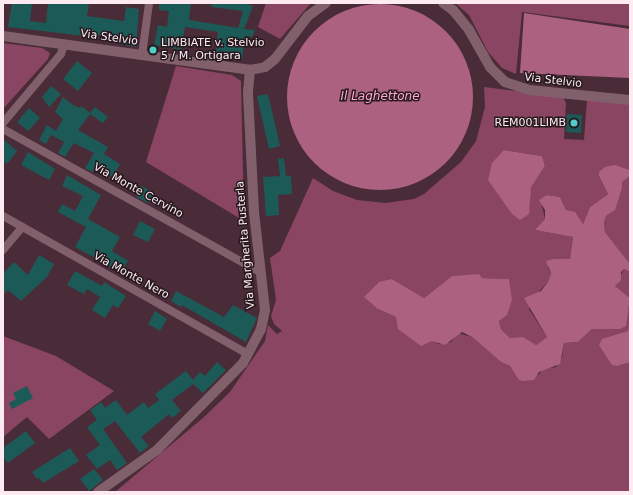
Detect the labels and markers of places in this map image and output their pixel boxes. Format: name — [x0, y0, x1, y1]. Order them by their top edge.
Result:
place label: LIMBIATE v. Stelvio 5 / M. Ortigara — [161, 37, 265, 63]
marker: LIMBIATE v. Stelvio 5 / M. Ortigara — [148, 45, 158, 55]
place label: REM001LIMB — [495, 116, 566, 130]
marker: REM001LIMB — [569, 118, 579, 128]

